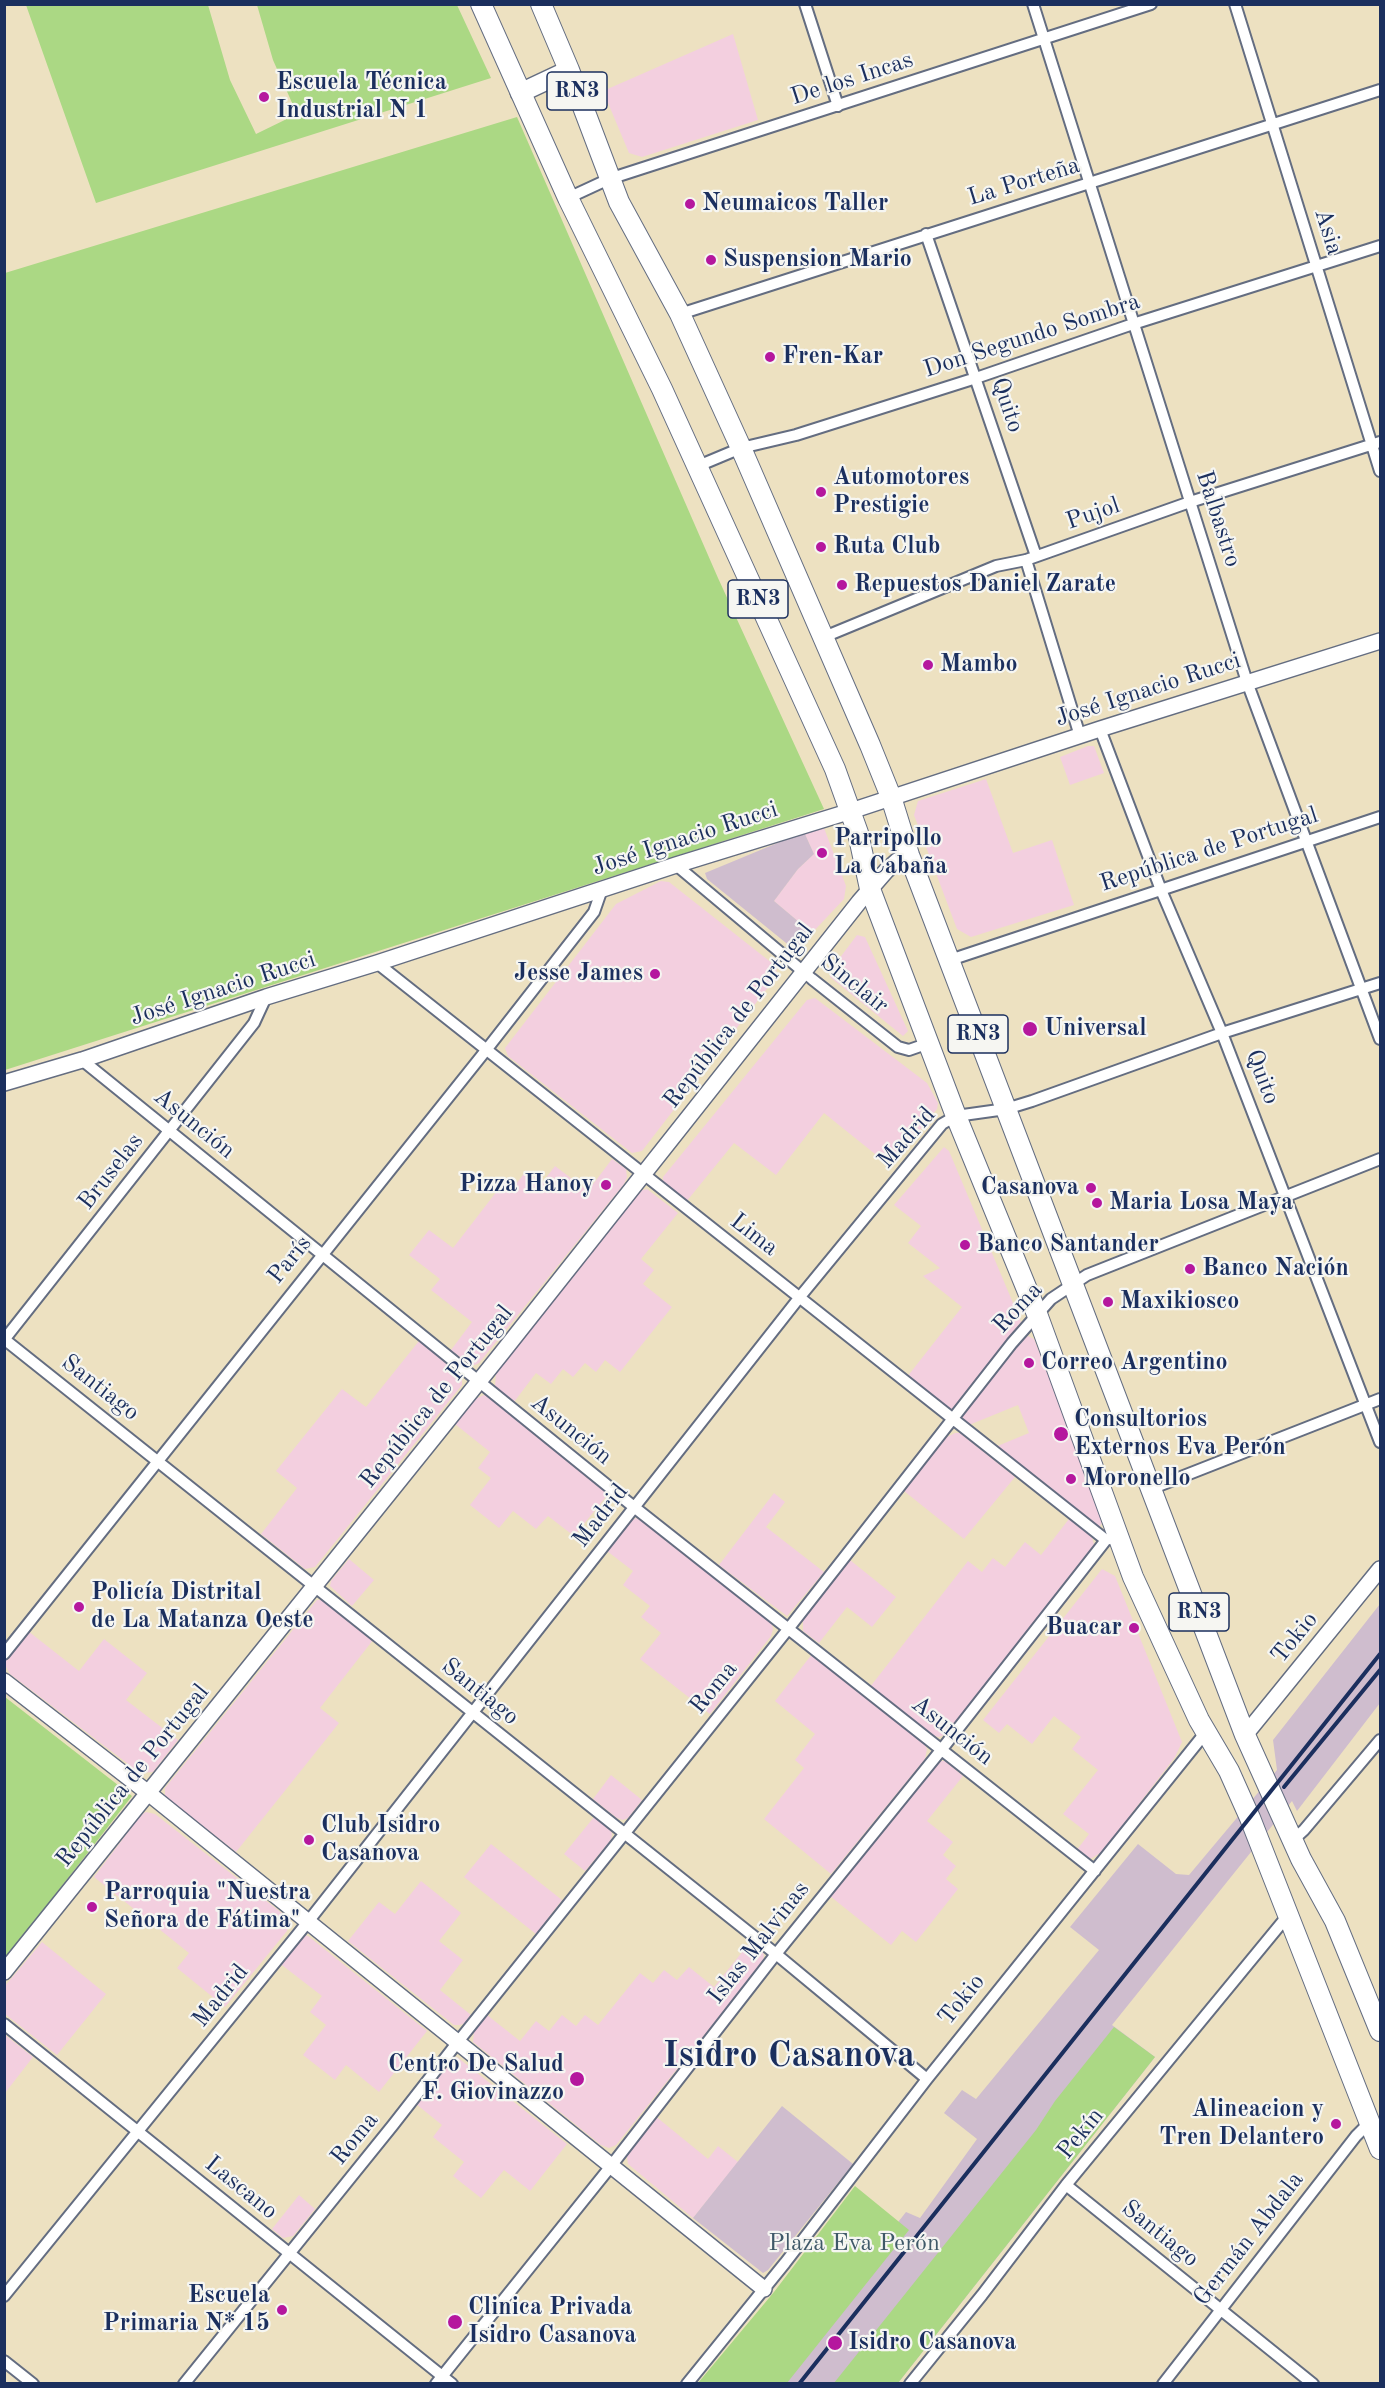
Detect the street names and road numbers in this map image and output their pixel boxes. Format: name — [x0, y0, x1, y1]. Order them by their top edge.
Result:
street label: De los Incas — [787, 46, 917, 112]
road number: RN3 — [547, 72, 607, 110]
street label: La Porteña — [964, 151, 1084, 213]
street label: Asia — [1307, 205, 1349, 259]
street label: Don Segundo Sombra — [920, 287, 1144, 385]
street label: Quito — [984, 374, 1030, 436]
street label: Balbastro — [1189, 467, 1247, 571]
street label: Pujol — [1062, 491, 1124, 537]
road number: RN3 — [728, 580, 788, 618]
street label: José Ignacio Rucci — [1052, 646, 1244, 734]
street label: José Ignacio Rucci — [589, 795, 781, 883]
street label: República de Portugal — [1096, 801, 1322, 899]
street label: República de Portugal — [658, 918, 820, 1114]
street label: José Ignacio Rucci — [127, 945, 319, 1033]
street label: Sinclair — [814, 948, 894, 1020]
road number: RN3 — [948, 1015, 1008, 1053]
street label: Quito — [1238, 1046, 1286, 1108]
street label: Asunción — [148, 1082, 240, 1166]
street label: Madrid — [872, 1101, 942, 1175]
street label: Bruselas — [72, 1128, 150, 1216]
street label: Lima — [724, 1207, 784, 1263]
street label: París — [262, 1230, 318, 1290]
street label: Roma — [987, 1276, 1049, 1340]
street label: República de Portugal — [354, 1300, 520, 1494]
street label: Santiago — [55, 1349, 145, 1427]
street label: Asunción — [525, 1388, 617, 1472]
street label: Madrid — [567, 1478, 635, 1554]
road number: RN3 — [1169, 1593, 1229, 1631]
street label: Tokio — [1265, 1606, 1325, 1670]
street label: Santiago — [435, 1652, 525, 1732]
street label: Roma — [684, 1656, 744, 1720]
street label: República de Portugal — [50, 1679, 216, 1873]
street label: Asunción — [905, 1690, 999, 1772]
street label: Islas Malvinas — [702, 1876, 816, 2010]
street label: Madrid — [187, 1958, 255, 2034]
street label: Tokio — [932, 1968, 992, 2032]
street label: Pekín — [1052, 2102, 1110, 2166]
street label: Roma — [325, 2107, 385, 2171]
street label: Lascano — [199, 2150, 283, 2226]
street label: Germán Abdala — [1188, 2166, 1310, 2312]
street label: Santiago — [1115, 2194, 1205, 2274]

